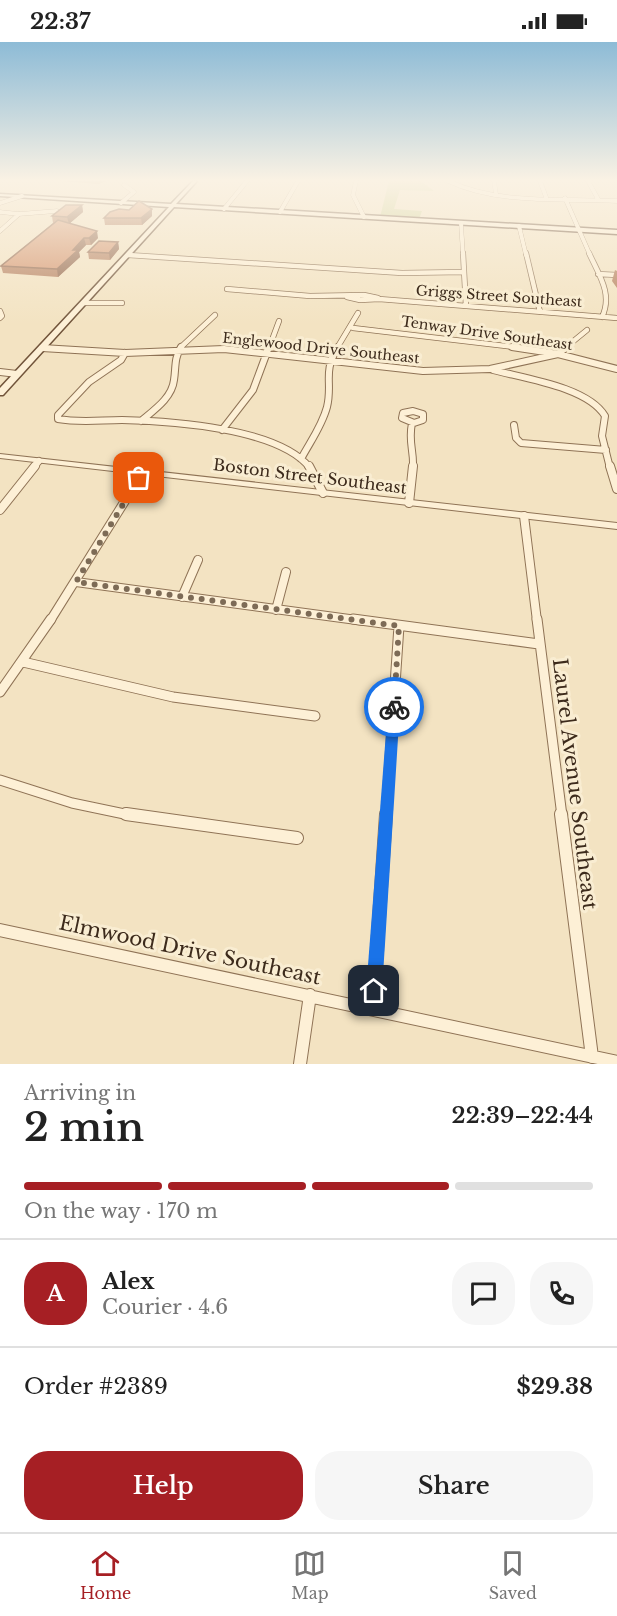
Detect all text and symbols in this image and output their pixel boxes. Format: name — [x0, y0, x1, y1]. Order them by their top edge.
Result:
text: 22:37 — [30, 8, 90, 35]
street label: Griggs Street Southeast — [415, 281, 584, 311]
street label: Tenway Drive Southeast — [400, 312, 575, 354]
street label: Englewood Drive Southeast — [222, 329, 421, 367]
pin — [113, 452, 164, 503]
street label: Boston Street Southeast — [212, 454, 408, 498]
icon: bag — [122, 461, 155, 494]
street label: Laurel Avenue Southeast — [548, 657, 602, 911]
courier — [364, 677, 424, 737]
icon: bike — [378, 691, 411, 724]
street label: Elmwood Drive Southeast — [57, 911, 323, 990]
pin — [348, 965, 399, 1016]
icon: home — [357, 974, 390, 1007]
text: Arriving in — [24, 1081, 136, 1105]
text: 22:39–22:44 — [452, 1102, 593, 1129]
text: 2 min — [24, 1103, 144, 1152]
text: On the way · 170 m — [24, 1199, 218, 1223]
button: chat — [452, 1262, 515, 1325]
button: phone — [530, 1262, 593, 1325]
text: Alex — [102, 1268, 155, 1295]
text: A — [47, 1280, 64, 1307]
text: Courier · 4.6 — [102, 1295, 228, 1319]
text: Order #2389 — [24, 1373, 168, 1400]
text: $29.38 — [517, 1373, 593, 1400]
button: Help — [24, 1451, 303, 1520]
button: Share — [315, 1451, 593, 1520]
tab: Home — [80, 1547, 131, 1603]
tab: Map — [291, 1547, 329, 1603]
tab: Saved — [489, 1547, 537, 1603]

